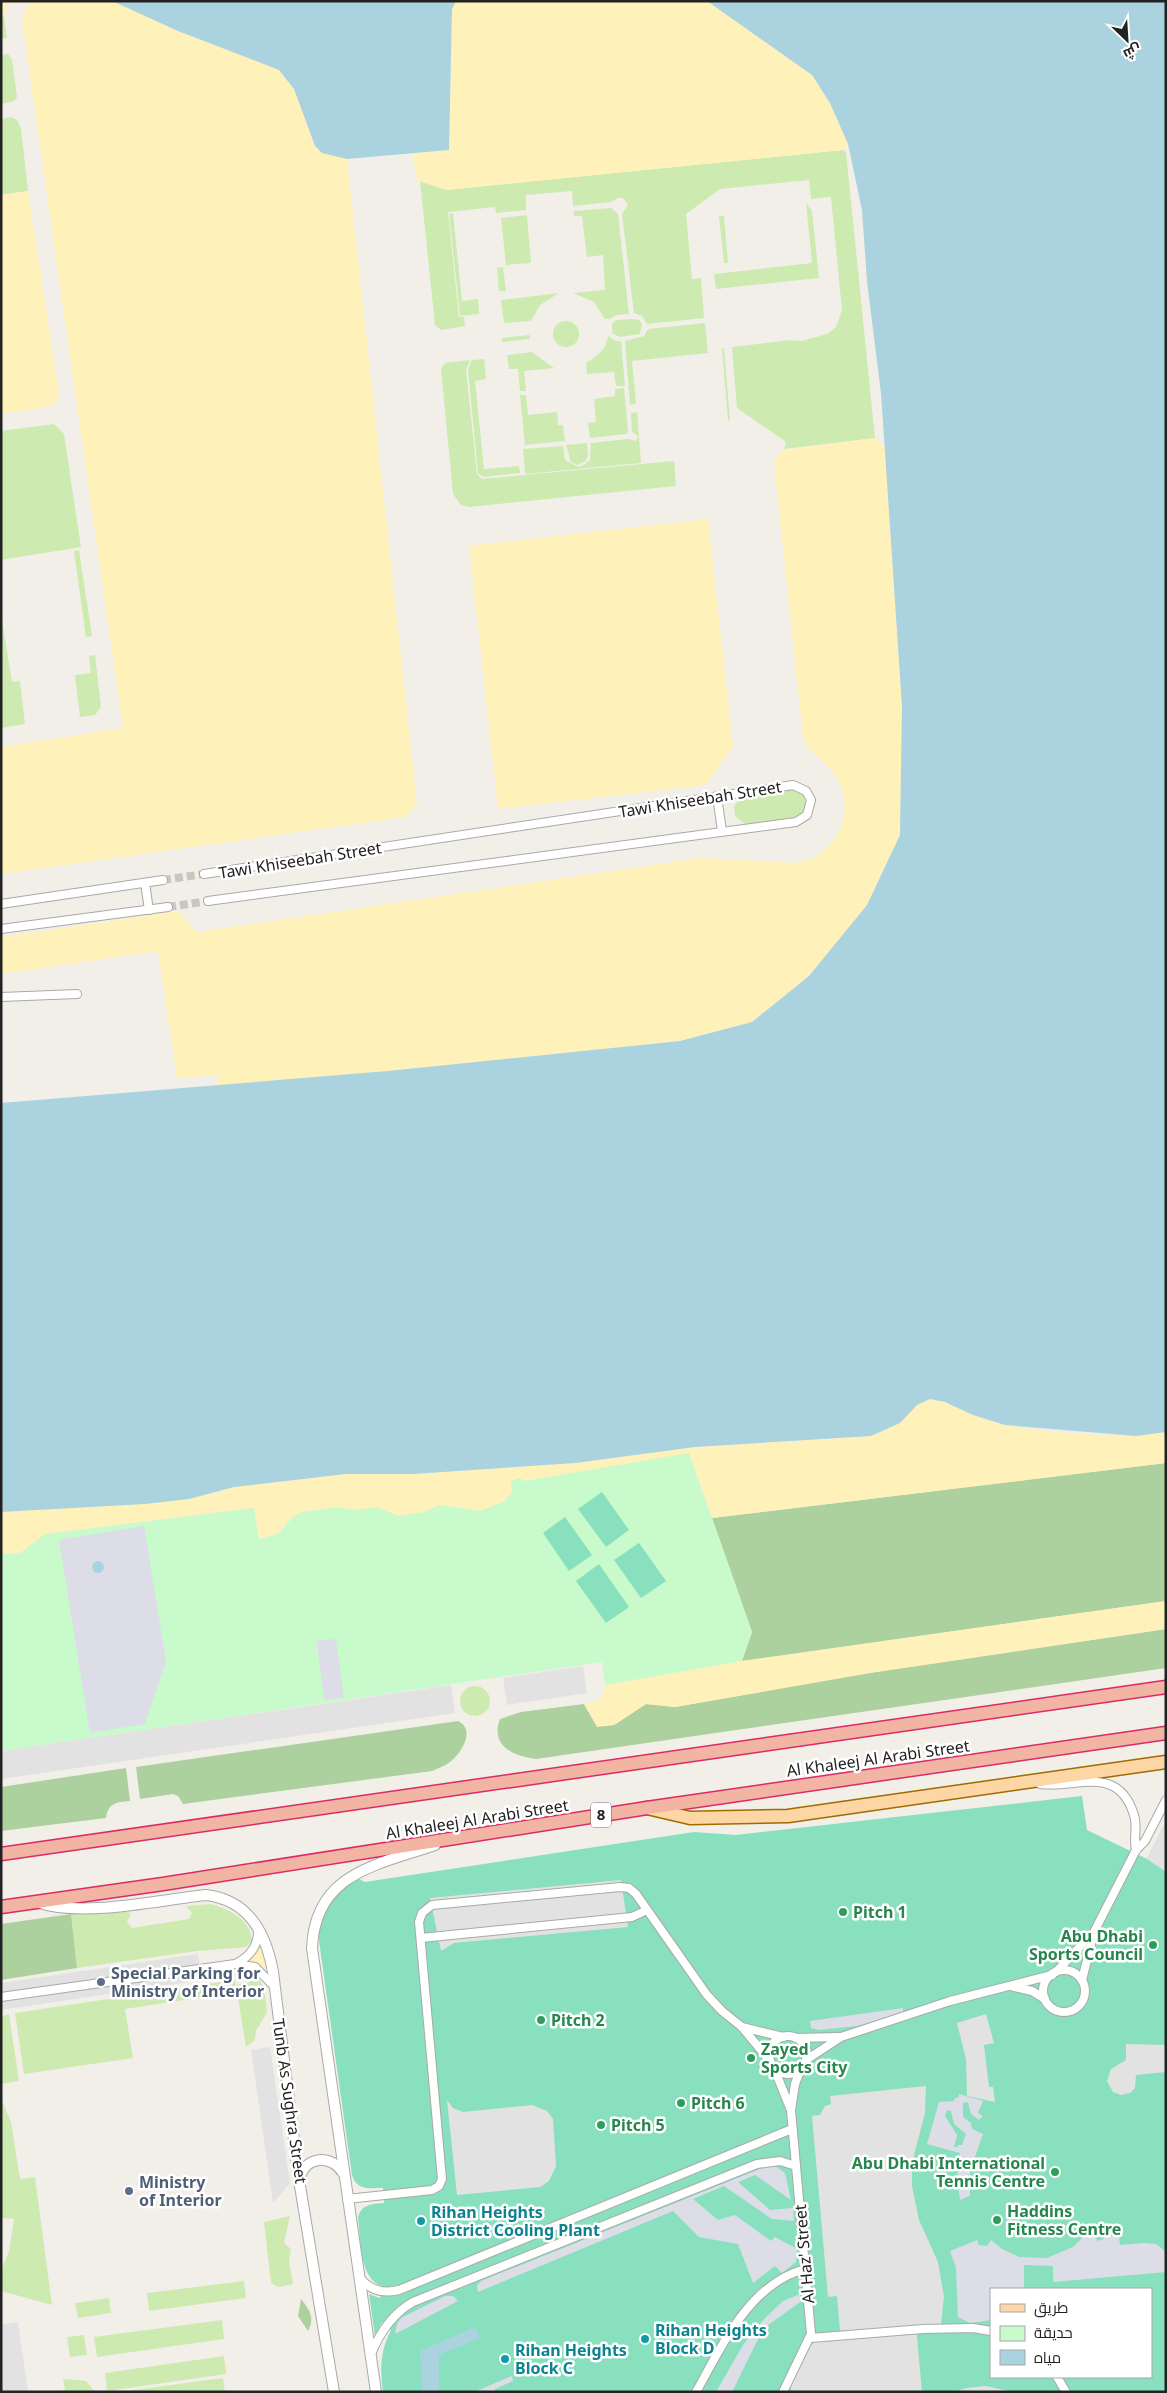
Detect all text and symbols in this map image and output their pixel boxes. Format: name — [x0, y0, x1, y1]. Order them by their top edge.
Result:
north arrow — [1102, 15, 1152, 65]
text: ش — [1121, 40, 1145, 65]
street label: Tawi Khiseebah Street — [617, 775, 783, 823]
street label: Tawi Khiseebah Street — [217, 836, 383, 884]
street label: Al Khaleej Al Arabi Street — [785, 1734, 971, 1782]
street label: Al Khaleej Al Arabi Street — [384, 1794, 570, 1844]
road number: 8 — [591, 1802, 611, 1828]
place label: Pitch 1 — [853, 1901, 907, 1923]
marker: Pitch 1 — [837, 1906, 849, 1918]
place label: Abu Dhabi Sports Council — [1029, 1925, 1143, 1965]
marker: Abu Dhabi Sports Council — [1147, 1939, 1159, 1951]
place label: Special Parking for Ministry of Interior — [111, 1962, 264, 2002]
marker: Special Parking for Ministry of Interior — [95, 1976, 107, 1988]
place label: Pitch 2 — [551, 2009, 605, 2031]
marker: Pitch 2 — [535, 2014, 547, 2026]
street label: Tunb As Sughra Street — [268, 2017, 313, 2185]
place label: Zayed Sports City — [761, 2038, 848, 2078]
marker: Zayed Sports City — [745, 2052, 757, 2064]
place label: Pitch 6 — [691, 2092, 745, 2114]
marker: Pitch 6 — [675, 2097, 687, 2109]
place label: Pitch 5 — [611, 2114, 665, 2136]
marker: Pitch 5 — [595, 2119, 607, 2131]
place label: Abu Dhabi International Tennis Centre — [852, 2152, 1045, 2192]
marker: Abu Dhabi International Tennis Centre — [1049, 2166, 1061, 2178]
place label: Ministry of Interior — [139, 2171, 222, 2211]
marker: Ministry of Interior — [123, 2185, 135, 2197]
place label: Haddins Fitness Centre — [1007, 2200, 1121, 2240]
place label: Rihan Heights District Cooling Plant — [431, 2201, 600, 2241]
street label: Al Haz' Street — [789, 2203, 819, 2304]
marker: Haddins Fitness Centre — [991, 2214, 1003, 2226]
marker: Rihan Heights District Cooling Plant — [415, 2215, 427, 2227]
legend — [990, 2288, 1152, 2378]
text: طريق — [1034, 2297, 1068, 2318]
place label: Rihan Heights Block D — [655, 2319, 767, 2359]
text: حديقة — [1034, 2322, 1073, 2342]
marker: Rihan Heights Block D — [639, 2333, 651, 2345]
place label: Rihan Heights Block C — [515, 2339, 627, 2379]
text: مياه — [1034, 2347, 1061, 2367]
marker: Rihan Heights Block C — [499, 2353, 511, 2365]

